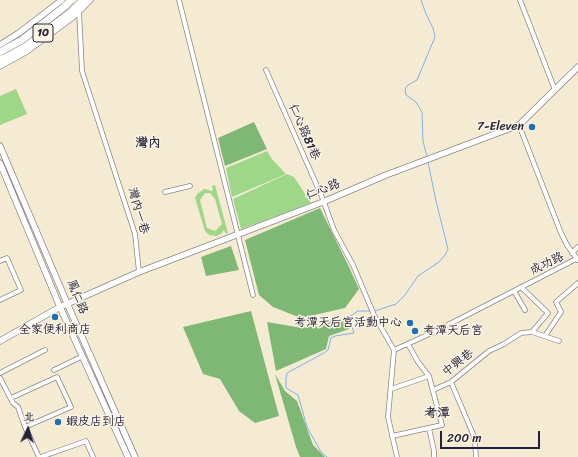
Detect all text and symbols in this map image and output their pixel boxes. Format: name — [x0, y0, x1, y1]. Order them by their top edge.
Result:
road number: 10 — [33, 24, 53, 42]
street label: 仁心路81巷 — [285, 101, 323, 163]
place label: 7-Eleven — [477, 120, 524, 134]
marker: 7-Eleven — [527, 122, 537, 132]
district label: 灣内 — [135, 136, 161, 152]
street label: 仁心路 — [304, 177, 342, 203]
street label: 灣內一巷 — [124, 186, 152, 236]
street label: 成功路 — [528, 250, 566, 278]
street label: 鳳仁路 — [63, 278, 91, 316]
marker: 全家便利商店 — [50, 312, 60, 322]
place label: 考潭天后宮活動中心 — [294, 316, 402, 330]
marker: 考潭天后宮活動中心 — [405, 318, 415, 328]
place label: 全家便利商店 — [19, 323, 91, 337]
place label: 考潭天后宮 — [423, 324, 483, 338]
marker: 考潭天后宮 — [410, 326, 420, 336]
street label: 中興巷 — [439, 346, 477, 380]
district label: 考潭 — [424, 406, 450, 422]
text: 北 — [23, 407, 35, 426]
north arrow — [8, 409, 48, 449]
place label: 蝦皮店到店 — [66, 415, 126, 429]
marker: 蝦皮店到店 — [53, 417, 63, 427]
scale bar — [442, 423, 542, 449]
text: 200 m — [447, 427, 481, 449]

